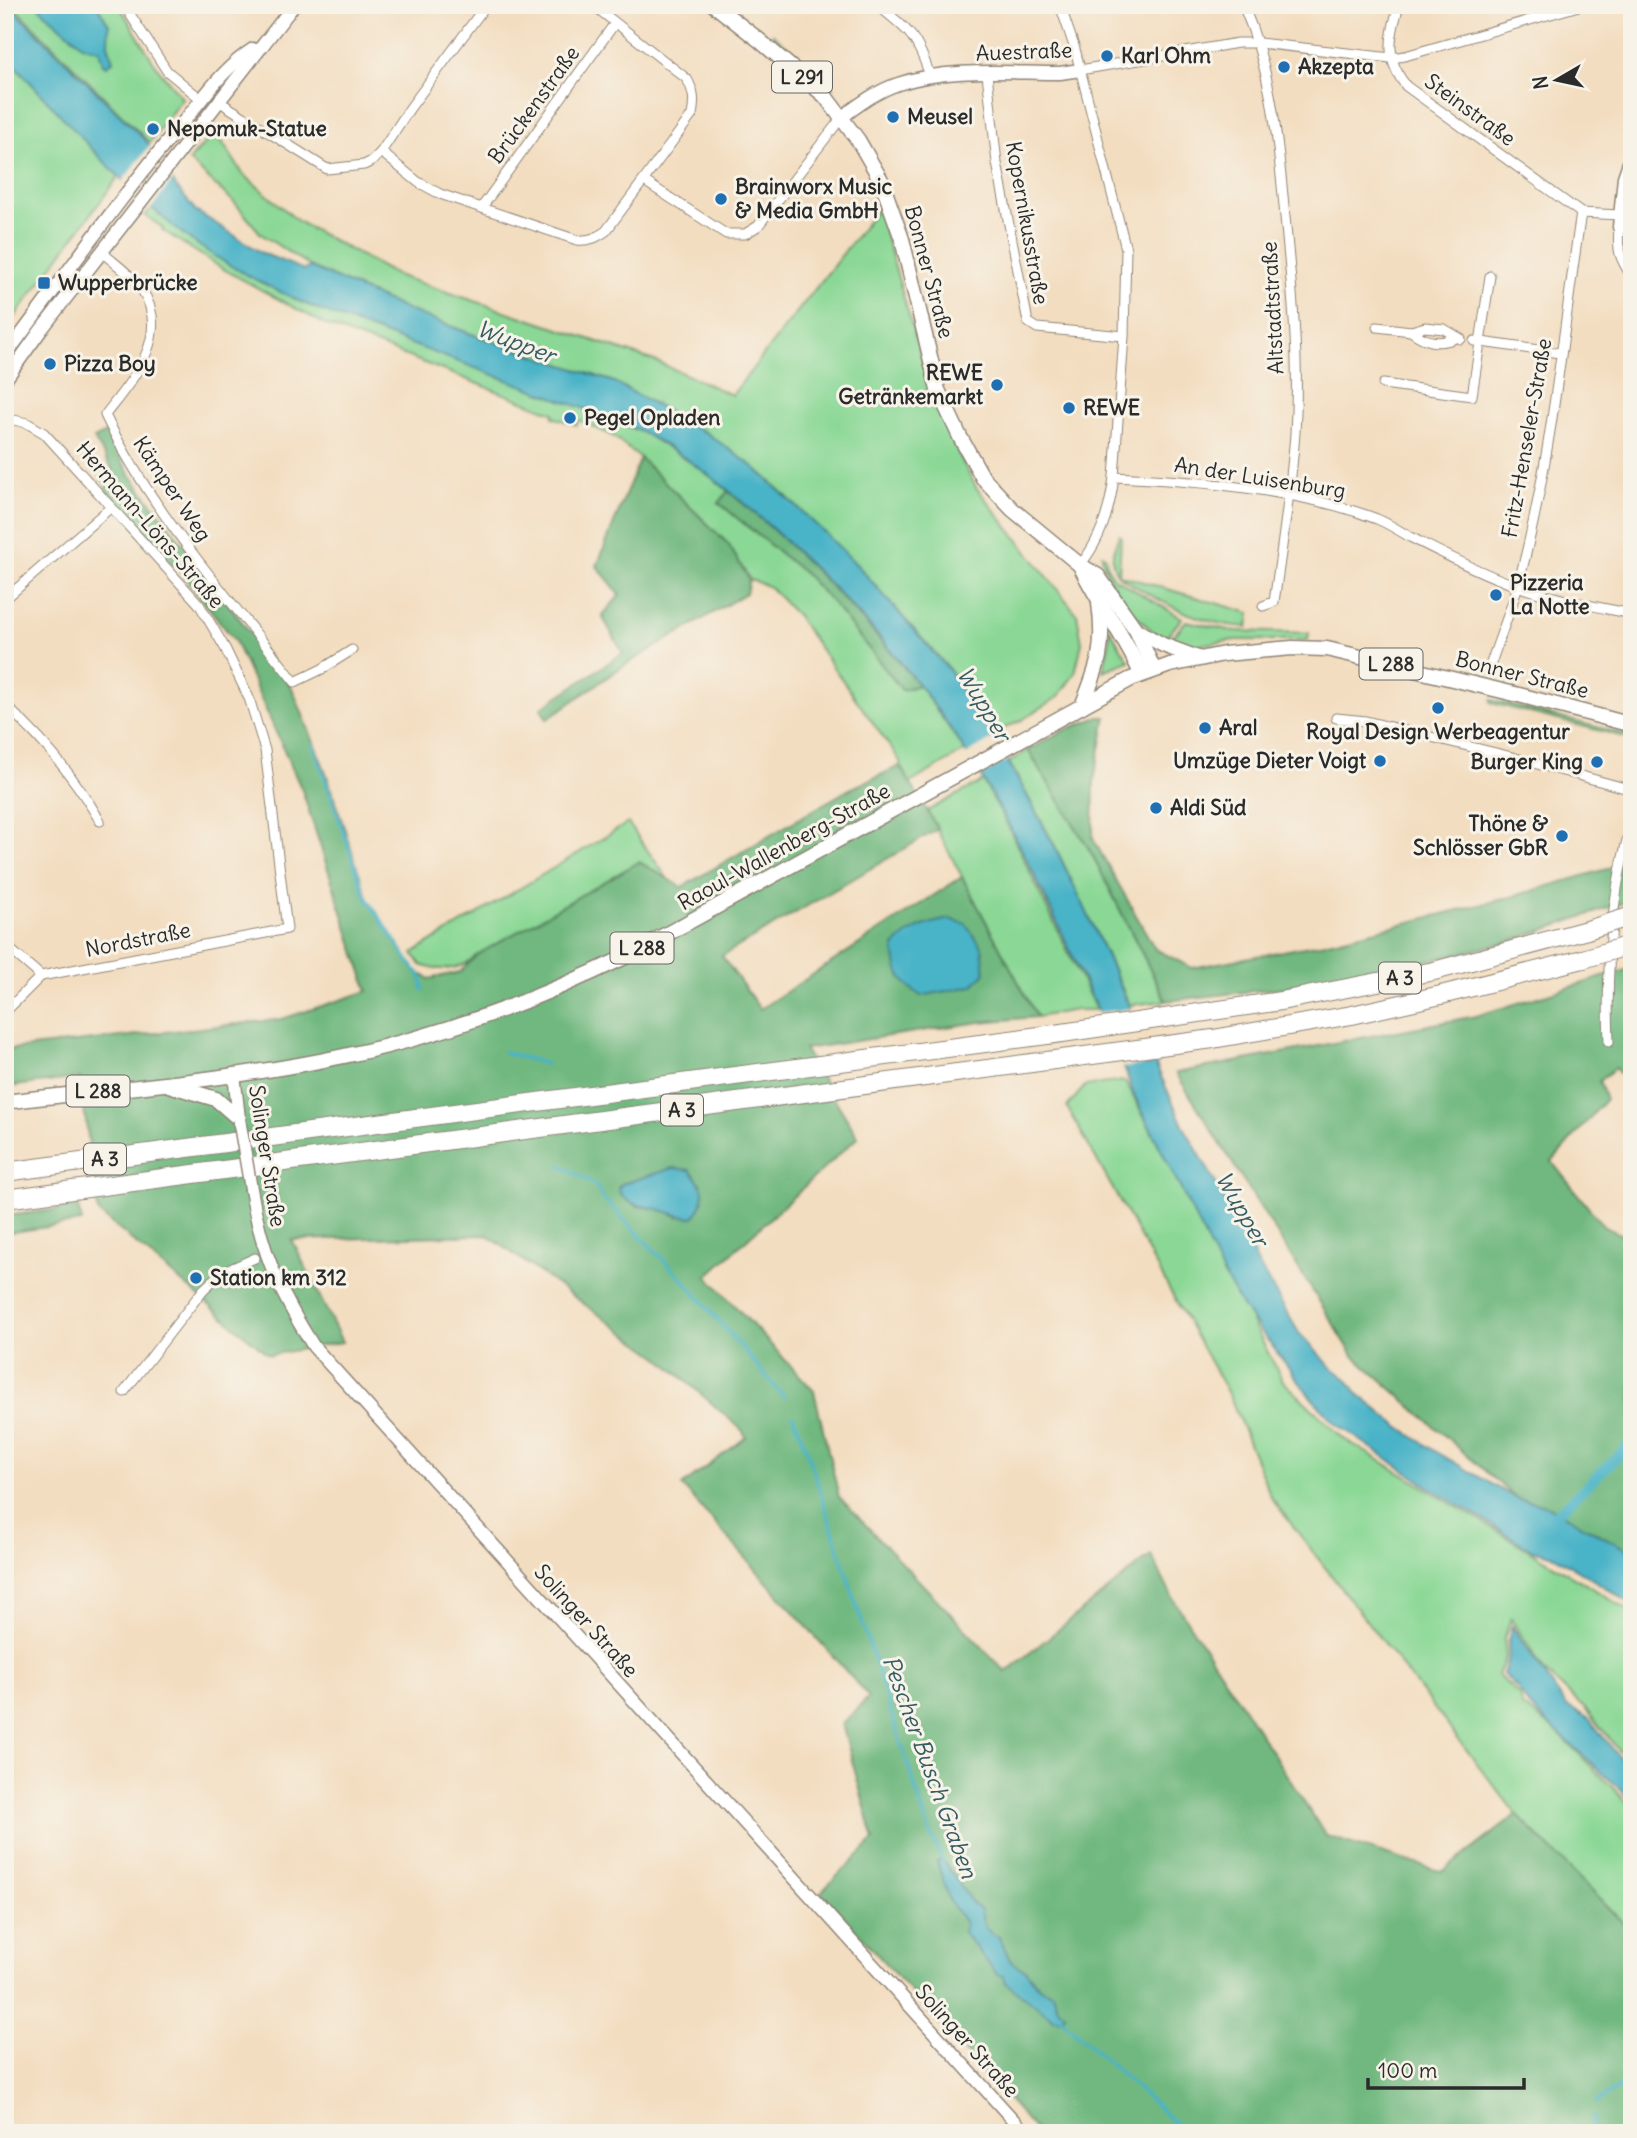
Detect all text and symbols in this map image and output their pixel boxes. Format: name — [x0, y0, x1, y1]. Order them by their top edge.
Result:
street label: Auestraße — [975, 36, 1073, 67]
street label: Brückenstraße — [482, 41, 585, 169]
place label: Karl Ohm — [1121, 42, 1211, 69]
north arrow — [1522, 46, 1592, 116]
marker: Karl Ohm — [1099, 48, 1115, 64]
place label: Akzepta — [1298, 53, 1374, 80]
marker: Akzepta — [1276, 59, 1292, 75]
road number: L 291 — [772, 61, 832, 92]
street label: Steinstraße — [1419, 68, 1521, 152]
text: N — [1527, 74, 1553, 91]
place label: Meusel — [907, 103, 973, 130]
marker: Meusel — [885, 109, 901, 125]
place label: Nepomuk-Statue — [167, 115, 327, 142]
marker: Nepomuk-Statue — [145, 121, 161, 137]
street label: Kopernikusstraße — [1000, 139, 1055, 307]
place label: Brainworx Music & Media GmbH — [735, 173, 892, 224]
marker: Brainworx Music & Media GmbH — [713, 191, 729, 207]
street label: Bonner Straße — [899, 203, 960, 341]
street label: Altstadtstraße — [1256, 241, 1289, 375]
place label: Wupperbrücke — [58, 269, 198, 296]
marker: Wupperbrücke — [36, 275, 52, 291]
water label: Wupper — [473, 313, 562, 371]
street label: Fritz-Henseler-Straße — [1496, 336, 1557, 540]
place label: Pizza Boy — [64, 350, 156, 377]
marker: Pizza Boy — [42, 356, 58, 372]
place label: REWE Getränkemarkt — [838, 359, 984, 410]
marker: REWE Getränkemarkt — [989, 377, 1005, 393]
place label: REWE — [1083, 394, 1140, 421]
marker: REWE — [1061, 400, 1077, 416]
place label: Pegel Opladen — [584, 404, 720, 431]
marker: Pegel Opladen — [562, 410, 578, 426]
street label: Kämper Weg — [127, 431, 218, 547]
street label: Hermann-Löns-Straße — [70, 436, 230, 614]
street label: An der Luisenburg — [1173, 451, 1348, 504]
place label: Pizzeria La Notte — [1510, 569, 1590, 620]
marker: Pizzeria La Notte — [1488, 587, 1504, 603]
street label: Bonner Straße — [1453, 645, 1591, 704]
road number: L 288 — [1360, 649, 1422, 680]
water label: Wupper — [951, 661, 1019, 749]
marker: Royal Design Werbeagentur — [1430, 700, 1446, 716]
place label: Aral — [1219, 714, 1258, 741]
place label: Royal Design Werbeagentur — [1306, 718, 1570, 745]
marker: Aral — [1197, 720, 1213, 736]
place label: Umzüge Dieter Voigt — [1173, 747, 1367, 774]
place label: Burger King — [1470, 748, 1583, 775]
marker: Umzüge Dieter Voigt — [1372, 753, 1388, 769]
marker: Burger King — [1589, 754, 1605, 770]
street label: Raoul-Wallenberg-Straße — [673, 777, 895, 916]
place label: Aldi Süd — [1170, 794, 1247, 821]
marker: Aldi Süd — [1148, 800, 1164, 816]
place label: Thöne & Schlösser GbR — [1413, 810, 1549, 861]
marker: Thöne & Schlösser GbR — [1554, 828, 1570, 844]
street label: Nordstraße — [83, 916, 193, 963]
road number: L 288 — [610, 932, 674, 964]
road number: A 3 — [1379, 962, 1421, 994]
road number: L 288 — [66, 1076, 130, 1106]
street label: Solinger Straße — [243, 1083, 292, 1229]
road number: A 3 — [661, 1094, 703, 1126]
road number: A 3 — [84, 1144, 126, 1175]
water label: Wupper — [1209, 1166, 1277, 1254]
place label: Station km 312 — [210, 1264, 347, 1291]
marker: Station km 312 — [188, 1270, 204, 1286]
street label: Solinger Straße — [528, 1558, 644, 1683]
water label: Pescher Busch Graben — [877, 1652, 984, 1883]
street label: Solinger Straße — [909, 1978, 1025, 2103]
scale bar — [1368, 2047, 1523, 2091]
text: 100 m — [1378, 2057, 1437, 2084]

